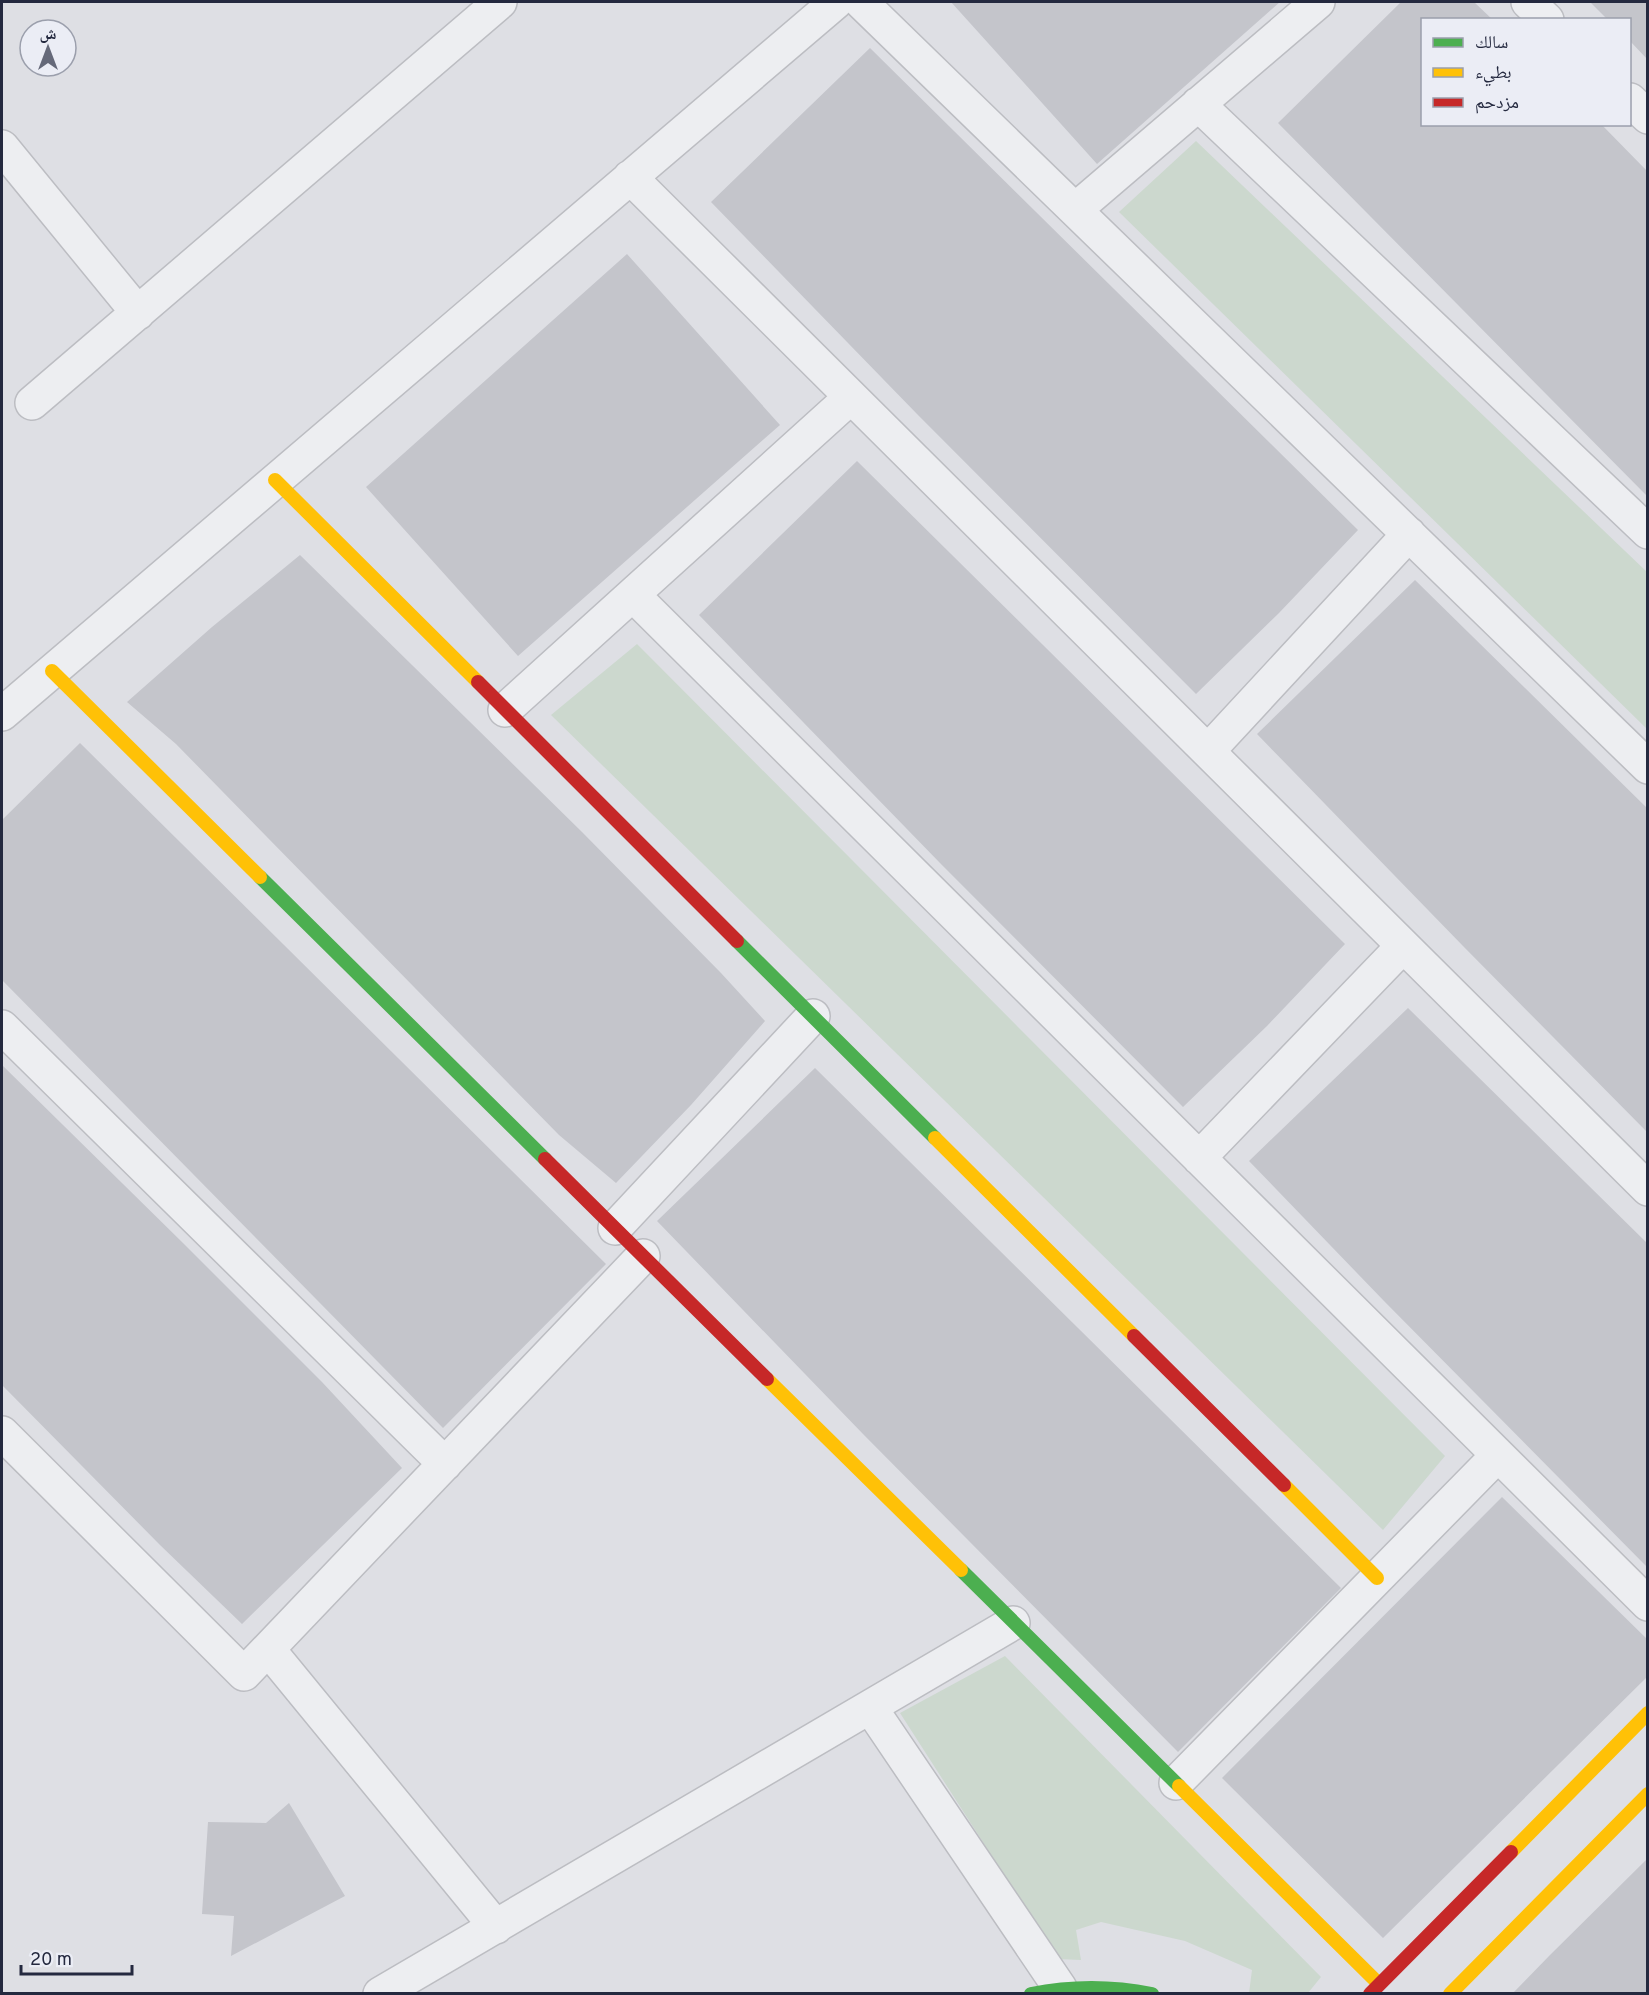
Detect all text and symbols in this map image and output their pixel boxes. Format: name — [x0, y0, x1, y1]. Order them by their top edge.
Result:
north arrow — [18, 18, 78, 78]
legend — [1421, 18, 1631, 126]
text: ش — [40, 25, 57, 45]
text: سالك — [1475, 32, 1508, 55]
text: بطيء — [1475, 62, 1512, 87]
text: مزدحم — [1475, 92, 1519, 115]
scale bar — [21, 1938, 132, 1976]
text: 20 m — [30, 1949, 72, 1972]

